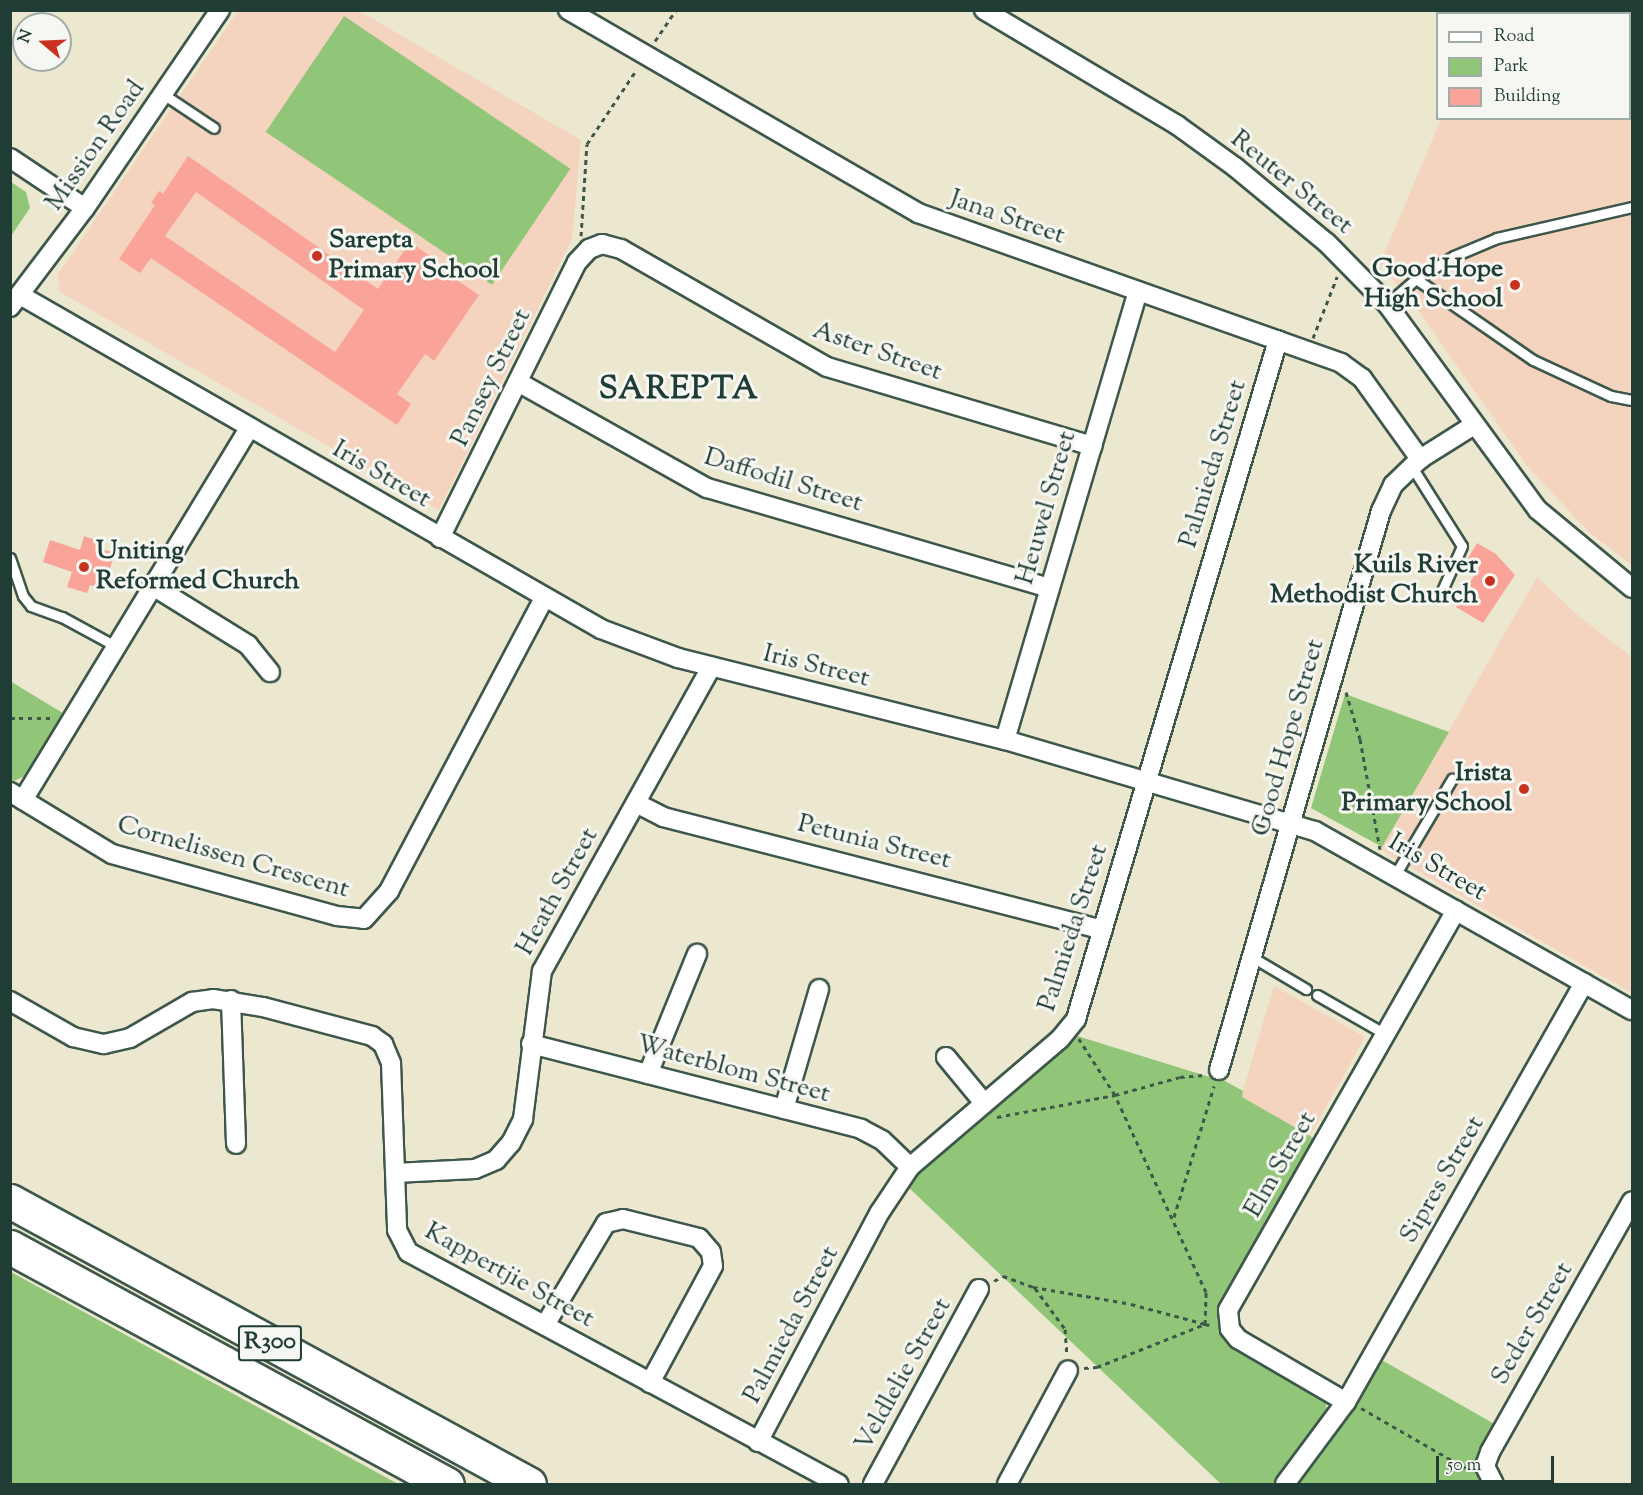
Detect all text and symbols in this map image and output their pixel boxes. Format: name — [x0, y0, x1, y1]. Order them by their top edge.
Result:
north arrow — [12, 12, 72, 72]
legend — [1436, 12, 1631, 120]
text: Road — [1494, 24, 1534, 50]
text: N — [13, 27, 39, 46]
text: Park — [1494, 54, 1528, 80]
street label: Mission Road — [39, 75, 153, 217]
text: Building — [1494, 84, 1560, 110]
street label: Reuter Street — [1224, 124, 1358, 242]
street label: Jana Street — [945, 184, 1069, 252]
place label: Sarepta Primary School — [329, 225, 499, 286]
marker: Sarepta Primary School — [310, 249, 324, 263]
place label: Good Hope High School — [1364, 254, 1503, 316]
marker: Good Hope High School — [1508, 278, 1522, 292]
street label: Pansey Street — [445, 304, 539, 452]
street label: Aster Street — [808, 315, 946, 389]
district label: SAREPTA — [599, 371, 759, 409]
street label: Palmieda Street — [1174, 376, 1254, 552]
street label: Heuwel Street — [1010, 428, 1084, 588]
street label: Iris Street — [326, 434, 436, 516]
street label: Daffodil Street — [700, 442, 866, 520]
place label: Uniting Reformed Church — [96, 536, 300, 598]
place label: Kuils River Methodist Church — [1270, 550, 1478, 612]
marker: Uniting Reformed Church — [77, 560, 91, 574]
marker: Kuils River Methodist Church — [1483, 574, 1497, 588]
street label: Good Hope Street — [1246, 636, 1332, 840]
street label: Iris Street — [760, 639, 872, 695]
place label: Irista Primary School — [1342, 758, 1512, 820]
marker: Irista Primary School — [1517, 782, 1531, 796]
street label: Petunia Street — [794, 809, 954, 877]
street label: Cornelissen Crescent — [113, 810, 353, 906]
street label: Heath Street — [510, 823, 606, 961]
street label: Iris Street — [1382, 827, 1492, 909]
street label: Palmieda Street — [1032, 841, 1116, 1015]
street label: Waterblom Street — [633, 1029, 833, 1111]
street label: Elm Street — [1238, 1106, 1324, 1224]
street label: Sipres Street — [1394, 1111, 1492, 1249]
street label: Kappertjie Street — [419, 1216, 599, 1336]
street label: Palmieda Street — [737, 1241, 847, 1409]
street label: Seder Street — [1485, 1257, 1581, 1391]
street label: Veldlelie Street — [849, 1293, 959, 1457]
road number: R300 — [237, 1322, 303, 1364]
scale bar — [1439, 1444, 1558, 1482]
text: 50 m — [1447, 1453, 1481, 1479]

